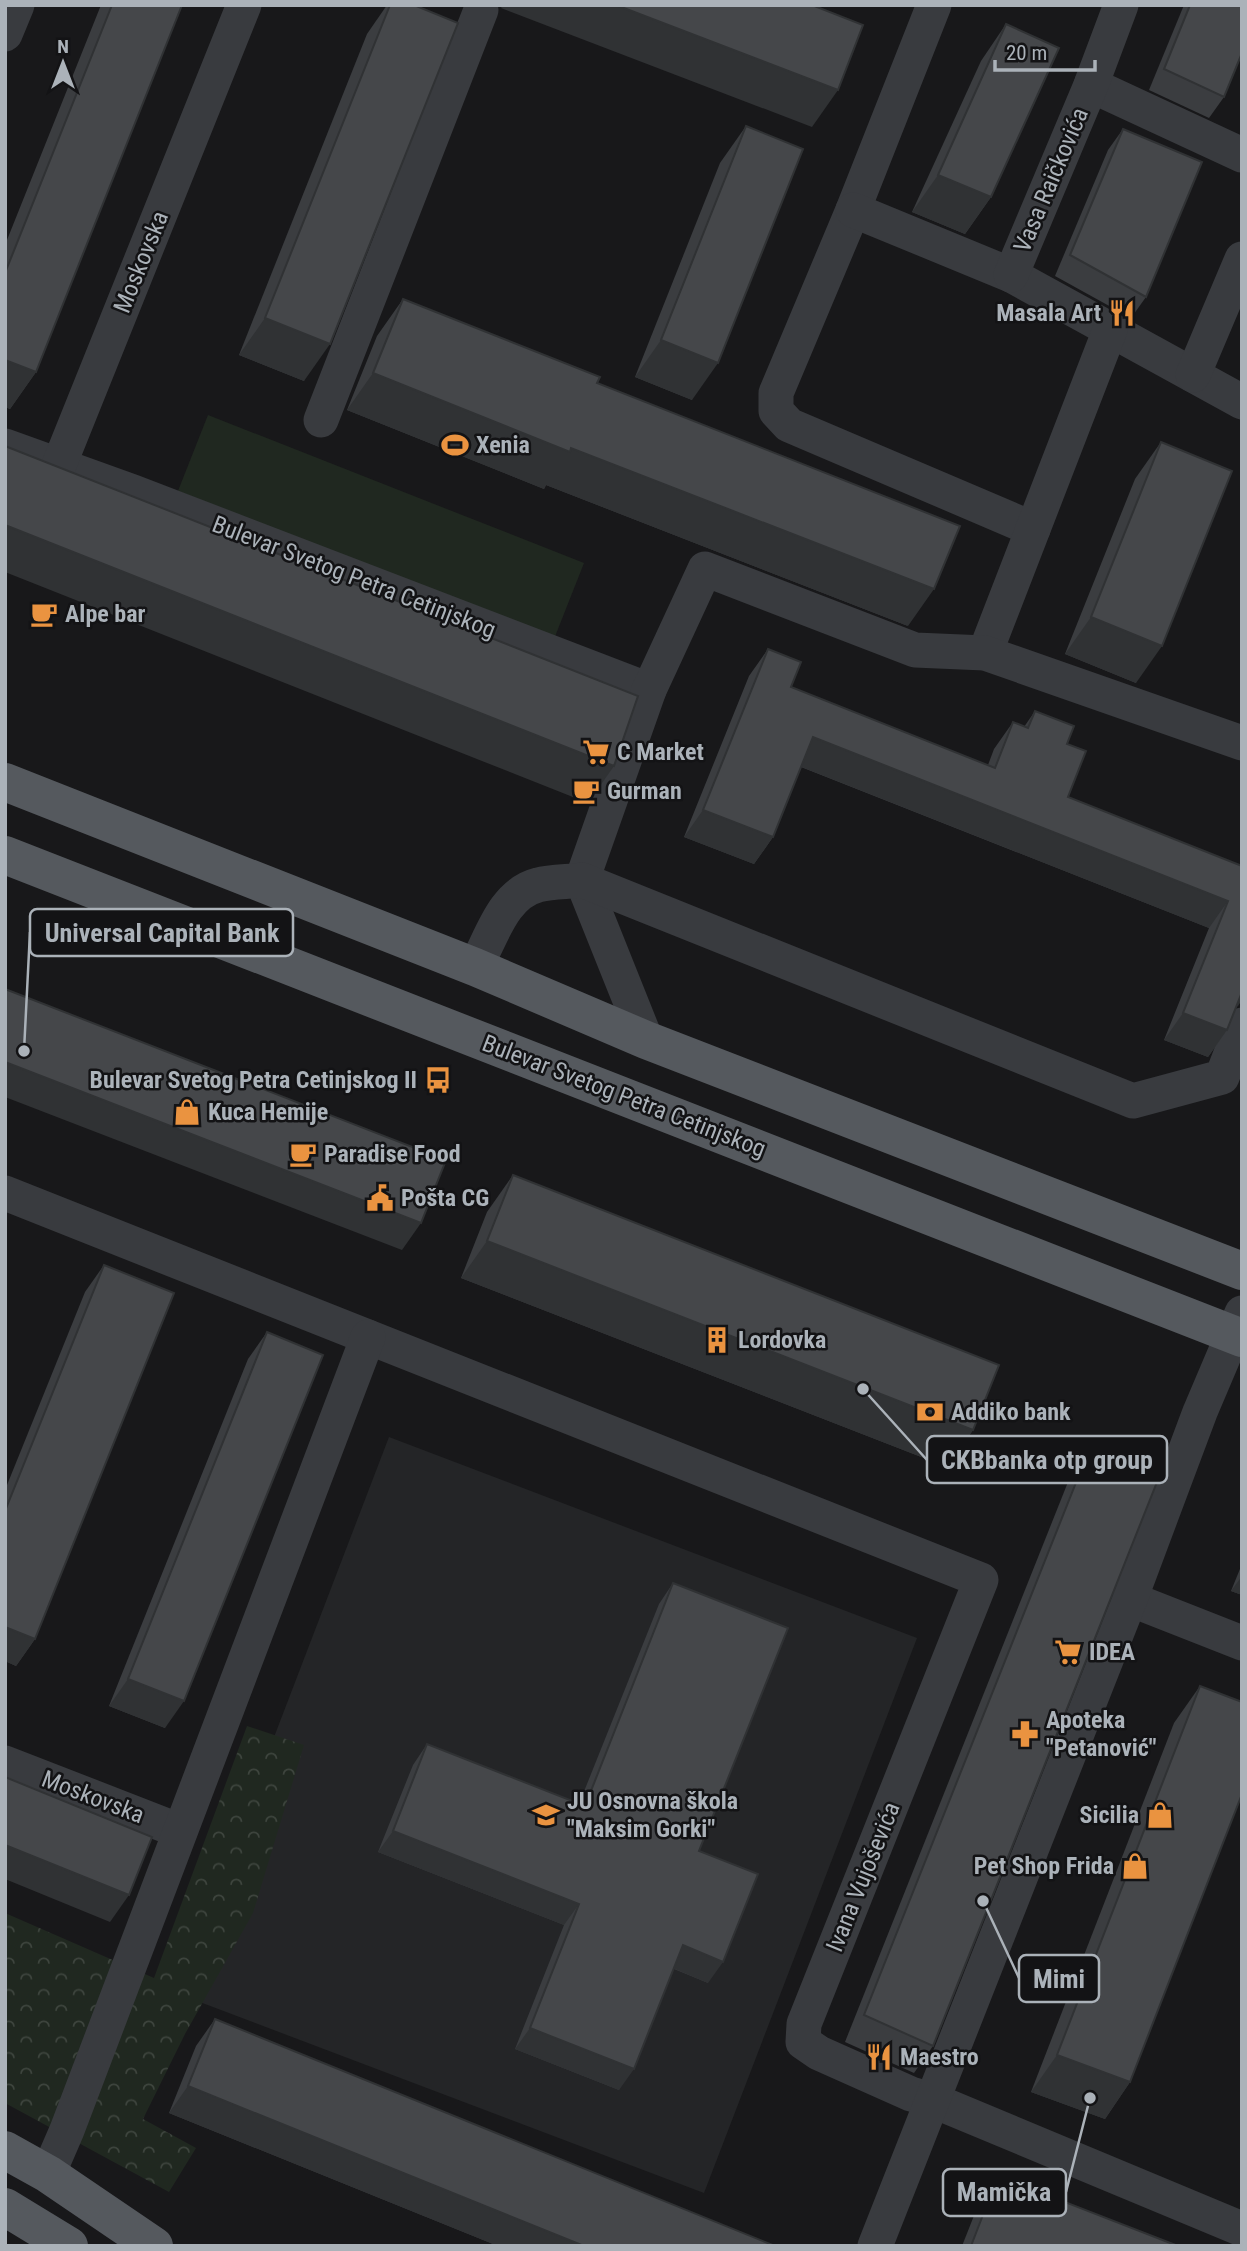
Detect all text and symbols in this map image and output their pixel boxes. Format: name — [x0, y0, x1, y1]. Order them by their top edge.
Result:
north arrow — [28, 28, 98, 98]
scale bar — [995, 28, 1095, 72]
text: N — [57, 35, 69, 58]
text: 20 m — [1006, 41, 1047, 65]
street label: Vasa Raičkovića — [1008, 104, 1094, 256]
street label: Moskovska — [108, 207, 174, 317]
restaurant icon: Masala Art — [1107, 298, 1137, 328]
place label: Masala Art — [996, 299, 1101, 327]
sports icon: Xenia — [440, 430, 470, 460]
place label: Xenia — [476, 431, 530, 459]
street label: Bulevar Svetog Petra Cetinjskog — [208, 510, 500, 644]
cafe icon: Alpe bar — [29, 599, 59, 629]
place label: Alpe bar — [65, 600, 145, 628]
supermarket icon: C Market — [581, 737, 611, 767]
place label: C Market — [617, 738, 704, 766]
cafe icon: Gurman — [571, 776, 601, 806]
place label: Gurman — [607, 777, 682, 805]
callout: Universal Capital Bank — [30, 909, 293, 956]
text: Universal Capital Bank — [45, 918, 280, 948]
street label: Bulevar Svetog Petra Cetinjskog — [478, 1029, 770, 1163]
bus stop icon: Bulevar Svetog Petra Cetinjskog II — [423, 1065, 453, 1095]
place label: Bulevar Svetog Petra Cetinjskog II — [89, 1066, 417, 1094]
shop icon: Kuca Hemije — [172, 1097, 202, 1127]
place label: Kuca Hemije — [208, 1098, 328, 1126]
cafe icon: Paradise Food — [288, 1139, 318, 1169]
place label: Paradise Food — [324, 1140, 461, 1168]
public building icon: Pošta CG — [365, 1183, 395, 1213]
place label: Pošta CG — [401, 1184, 489, 1212]
building icon: Lordovka — [702, 1325, 732, 1355]
place label: Lordovka — [738, 1326, 826, 1354]
bank icon: Addiko bank — [915, 1397, 945, 1427]
place label: Addiko bank — [951, 1398, 1071, 1426]
callout: CKBbanka otp group — [927, 1436, 1167, 1483]
text: CKBbanka otp group — [941, 1445, 1153, 1475]
supermarket icon: IDEA — [1053, 1637, 1083, 1667]
place label: IDEA — [1089, 1638, 1136, 1666]
place label: Apoteka "Petanović" — [1046, 1706, 1156, 1762]
pharmacy icon: Apoteka "Petanović" — [1010, 1719, 1040, 1749]
street label: Moskovska — [38, 1765, 148, 1829]
place label: JU Osnovna škola "Maksim Gorki" — [567, 1787, 738, 1843]
street label: Ivana Vujoševića — [820, 1798, 906, 1956]
school or university icon: JU Osnovna škola "Maksim Gorki" — [531, 1800, 561, 1830]
shop icon: Sicilia — [1145, 1800, 1175, 1830]
place label: Sicilia — [1080, 1801, 1139, 1829]
shop icon: Pet Shop Frida — [1120, 1851, 1150, 1881]
place label: Pet Shop Frida — [974, 1852, 1114, 1880]
callout: Mimi — [1019, 1955, 1099, 2002]
text: Mimi — [1033, 1964, 1085, 1994]
restaurant icon: Maestro — [864, 2042, 894, 2072]
place label: Maestro — [900, 2043, 979, 2071]
callout: Mamička — [943, 2169, 1066, 2216]
text: Mamička — [957, 2177, 1051, 2207]

